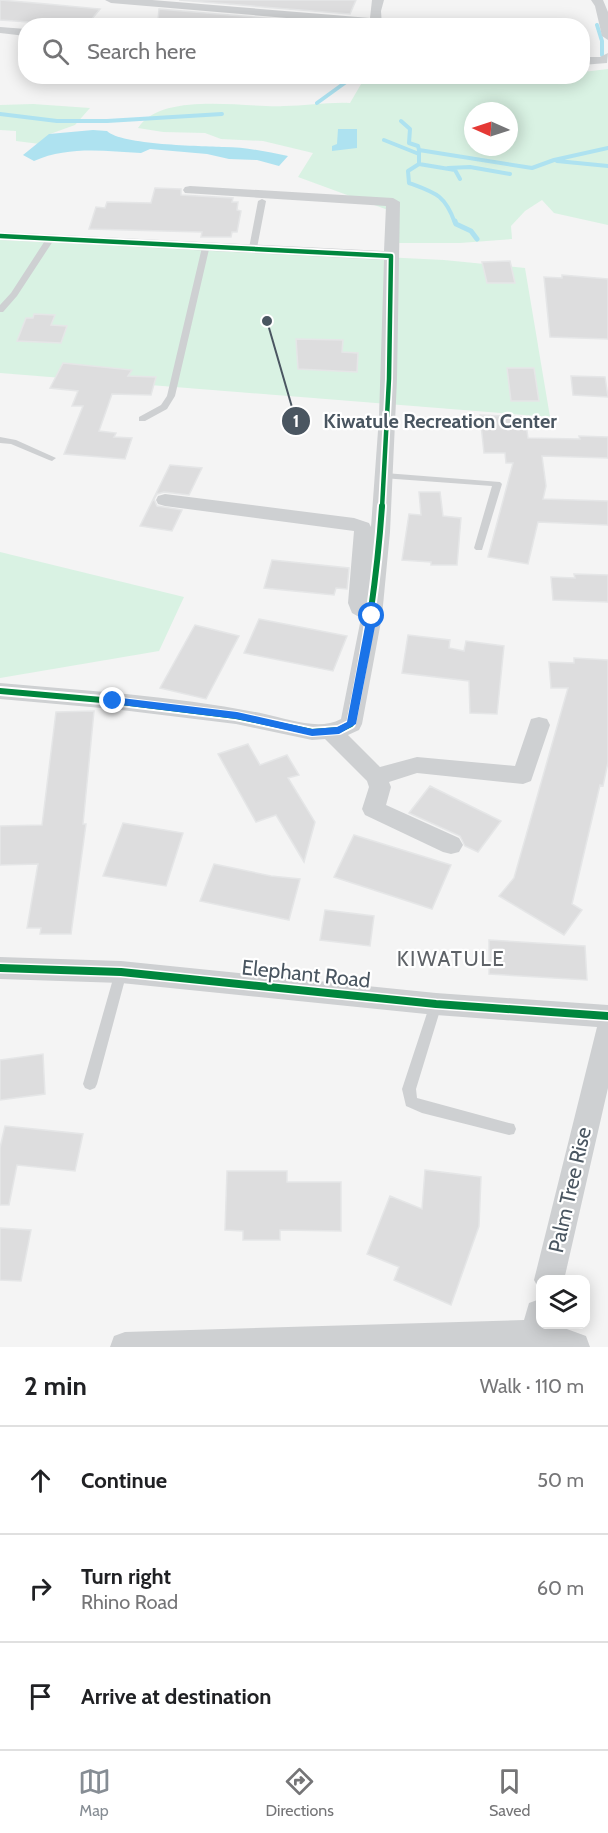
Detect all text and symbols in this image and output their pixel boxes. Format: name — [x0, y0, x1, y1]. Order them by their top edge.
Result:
search box — [18, 18, 590, 84]
icon: search — [39, 35, 72, 68]
text: Search here — [87, 38, 196, 65]
north arrow — [464, 102, 518, 156]
callout: Kiwatule Recreation Center — [281, 402, 569, 440]
text: Kiwatule Recreation Center — [323, 409, 557, 433]
text: 1 — [293, 410, 299, 432]
route start — [358, 602, 384, 628]
route end — [99, 687, 125, 713]
district label: KIWATULE — [397, 946, 505, 971]
street label: Elephant Road — [240, 954, 372, 993]
street label: Palm Tree Rise — [543, 1124, 596, 1255]
map controls — [536, 1275, 590, 1329]
button: layers — [536, 1275, 590, 1329]
text: 2 min — [24, 1370, 87, 1402]
text: Walk · 110 m — [480, 1374, 584, 1398]
icon: ahead — [24, 1464, 57, 1497]
text: Continue — [81, 1467, 167, 1494]
text: 50 m — [537, 1468, 584, 1492]
text: Turn right — [81, 1563, 171, 1590]
icon: right — [24, 1572, 57, 1605]
text: 60 m — [537, 1576, 584, 1600]
text: Rhino Road — [81, 1590, 178, 1614]
icon: arrive — [24, 1680, 57, 1713]
text: Arrive at destination — [81, 1683, 271, 1710]
tab: Map — [78, 1765, 111, 1820]
tab: Directions — [266, 1765, 334, 1820]
tab: Saved — [489, 1765, 530, 1820]

